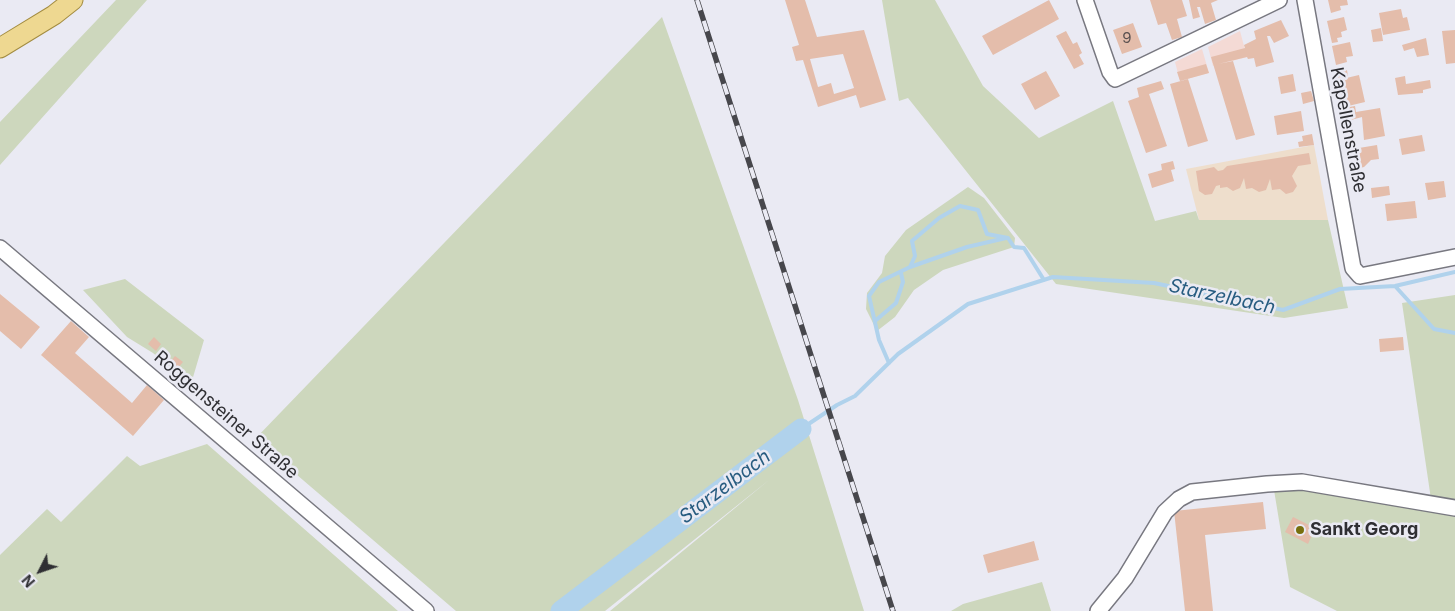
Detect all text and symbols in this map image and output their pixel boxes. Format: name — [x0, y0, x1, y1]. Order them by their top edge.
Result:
house number: 9 — [1122, 29, 1132, 47]
street label: Kapellenstraße — [1325, 65, 1371, 195]
water label: Starzelbach — [1167, 275, 1277, 319]
street label: Roggensteiner Straße — [149, 346, 303, 484]
water label: Starzelbach — [675, 445, 775, 529]
place label: Sankt Georg — [1310, 519, 1418, 541]
marker: Sankt Georg — [1294, 524, 1306, 536]
north arrow — [15, 546, 65, 596]
text: N — [18, 572, 38, 591]

